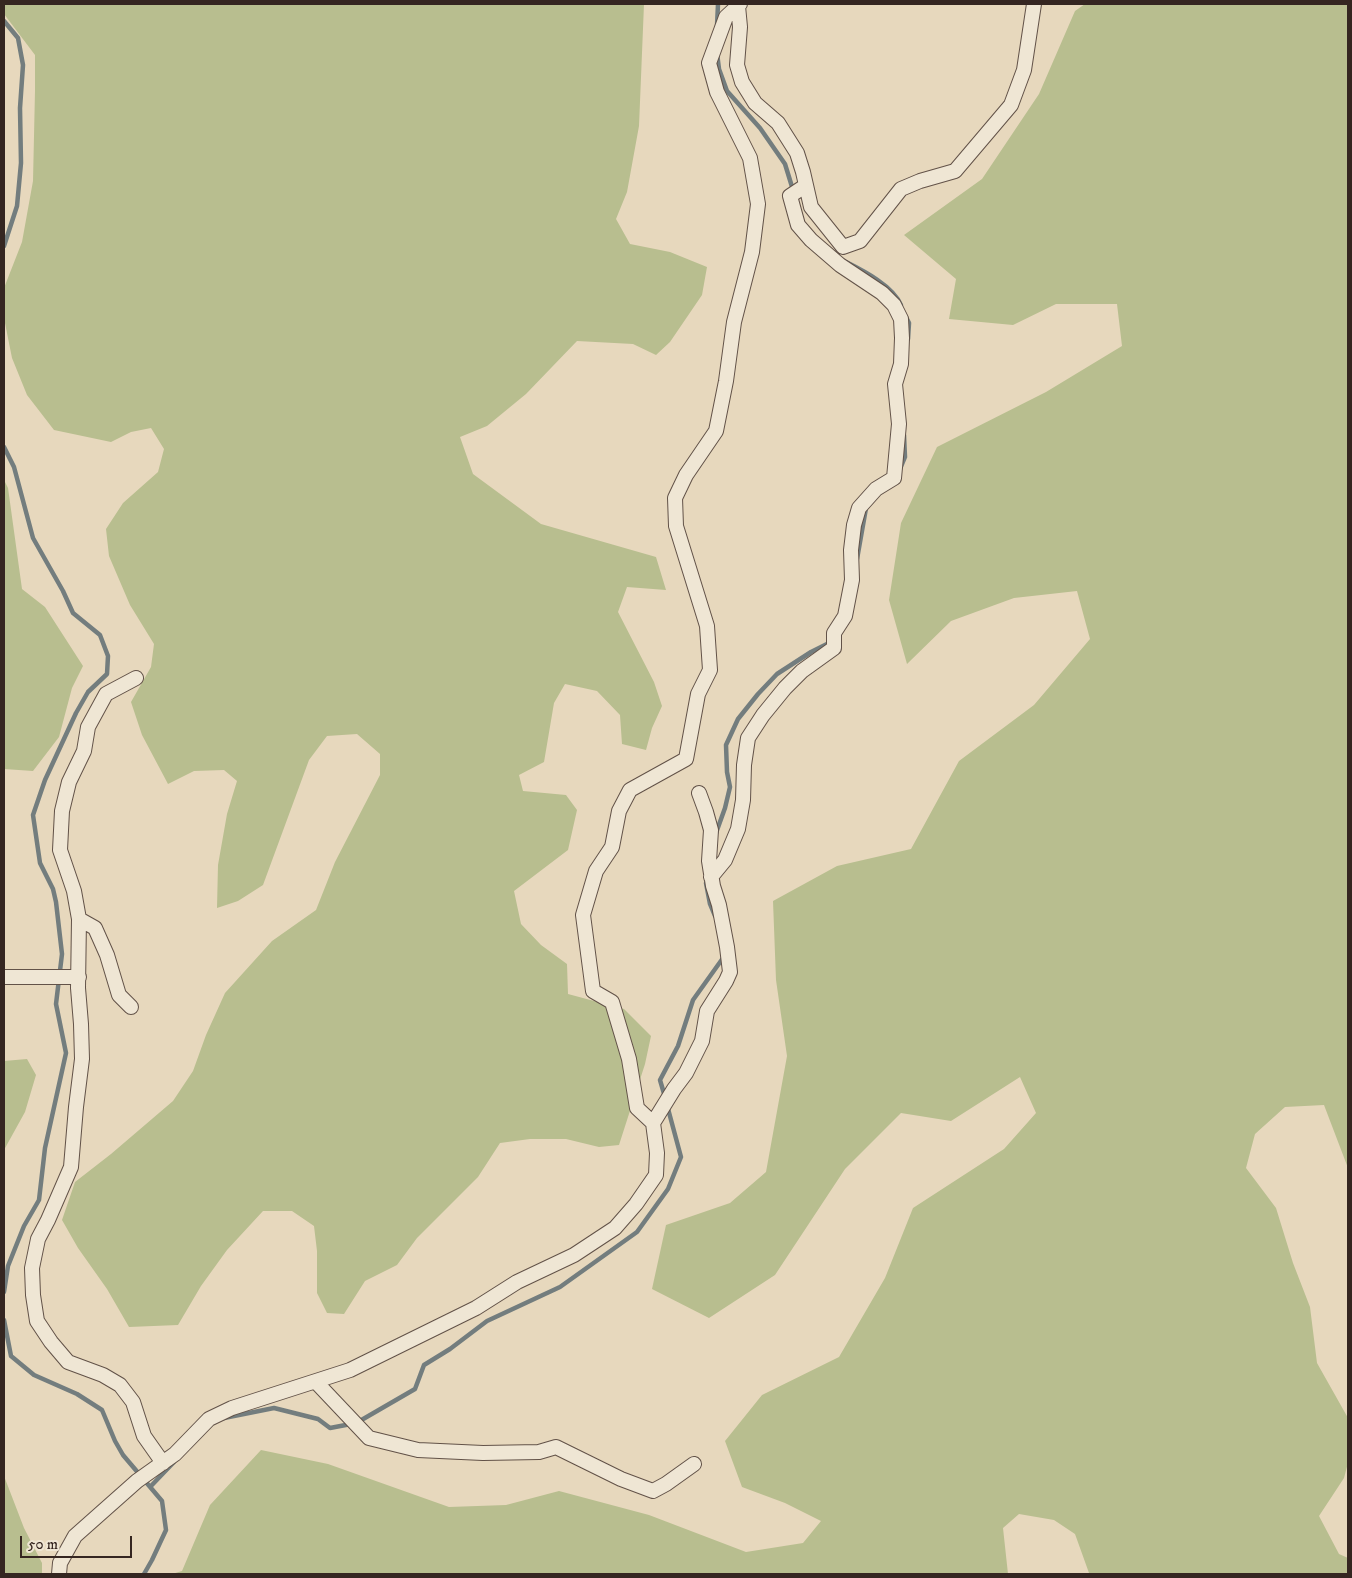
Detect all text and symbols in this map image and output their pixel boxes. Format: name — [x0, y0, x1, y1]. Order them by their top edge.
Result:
scale bar — [22, 1526, 135, 1558]
text: 50 m — [28, 1535, 58, 1554]

